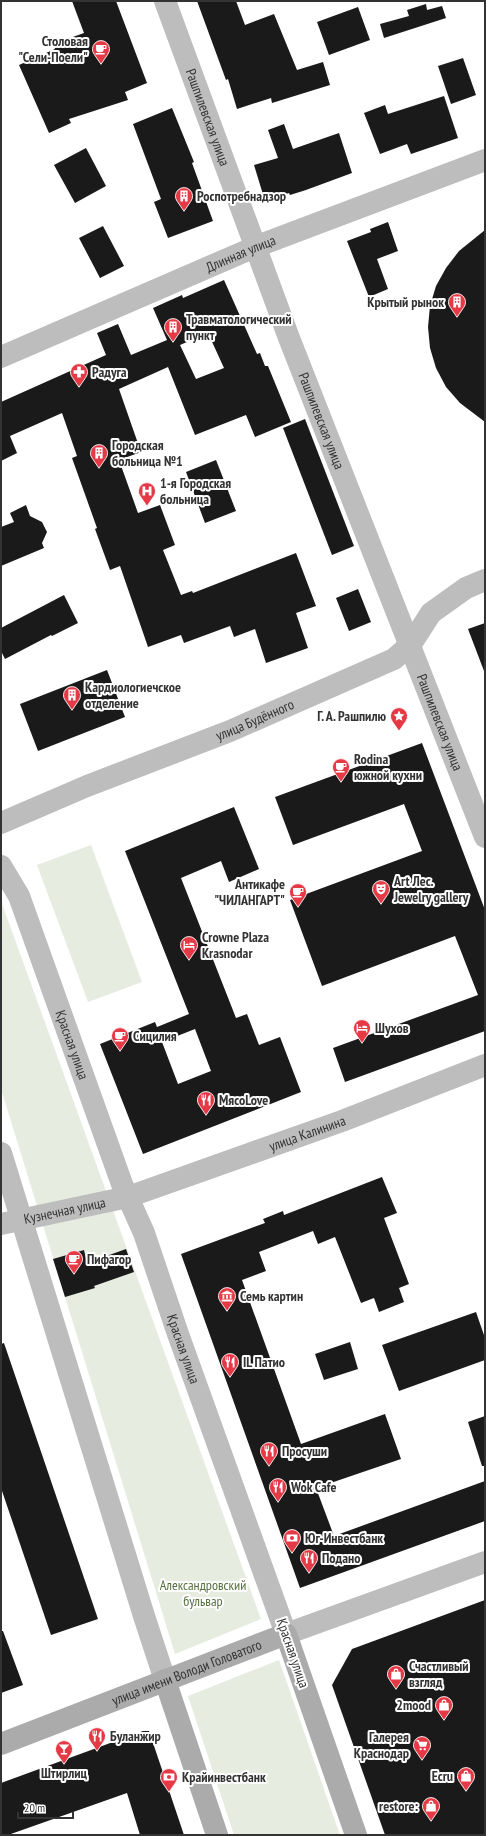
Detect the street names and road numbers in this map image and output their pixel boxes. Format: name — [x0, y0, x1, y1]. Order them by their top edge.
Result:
street label: Рашпилевская улица — [182, 66, 234, 169]
street label: Длинная улица — [203, 231, 278, 276]
street label: Рашпилевская улица — [294, 370, 349, 472]
street label: Рашпилевская улица — [413, 671, 467, 773]
street label: улица Будённого — [213, 695, 297, 745]
street label: Красная улица — [52, 1008, 93, 1082]
street label: улица Калинина — [266, 1111, 348, 1155]
street label: Кузнечная улица — [22, 1193, 107, 1228]
street label: Красная улица — [163, 1312, 204, 1386]
street label: Красная улица — [273, 1616, 313, 1690]
street label: улица имени Володи Головатого — [109, 1635, 264, 1709]

